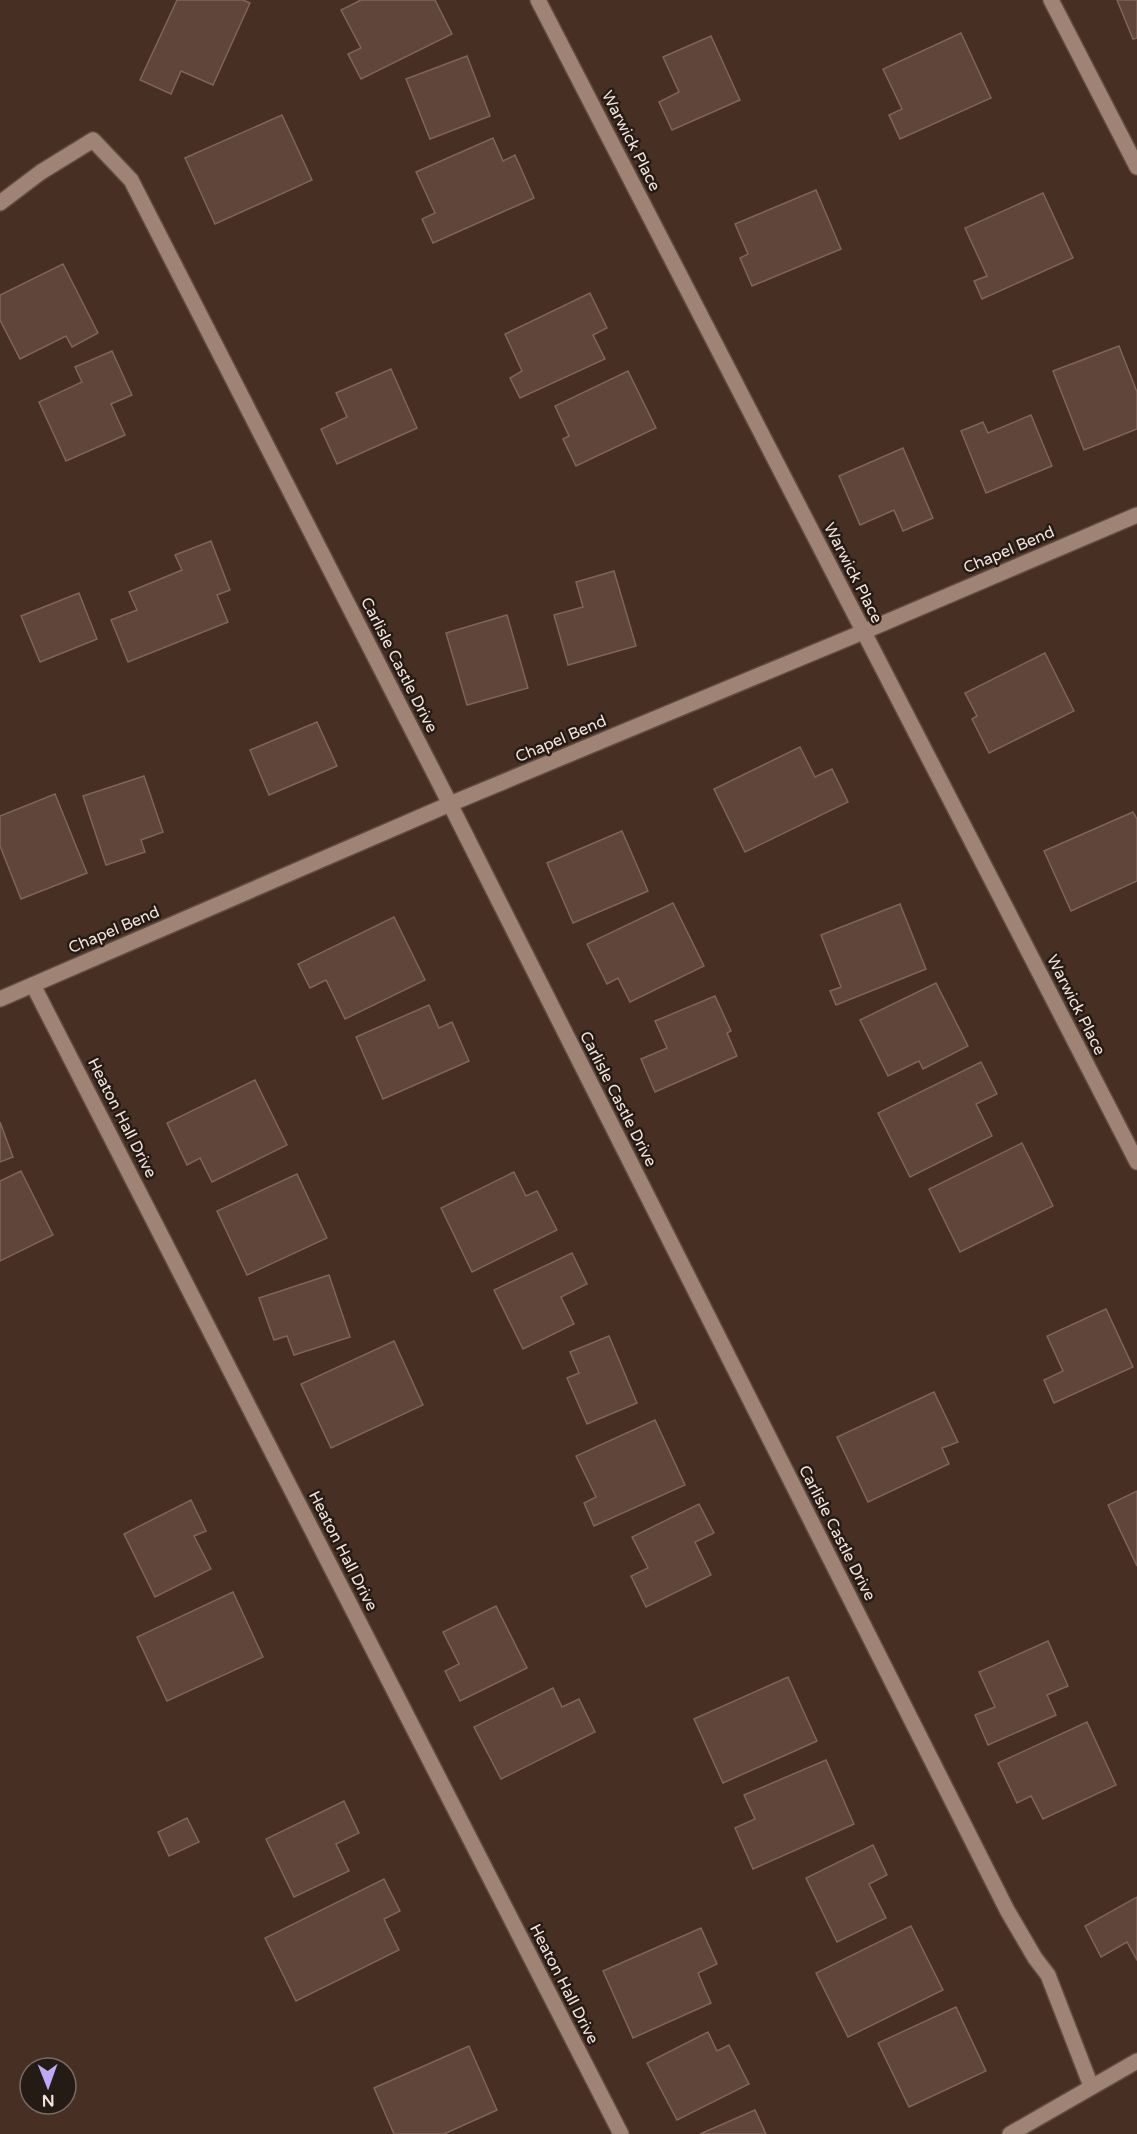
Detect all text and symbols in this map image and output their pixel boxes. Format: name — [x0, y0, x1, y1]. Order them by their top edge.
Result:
street label: Warwick Place — [597, 88, 665, 194]
street label: Warwick Place — [819, 520, 887, 626]
street label: Chapel Bend — [960, 522, 1058, 578]
street label: Carlisle Castle Drive — [356, 594, 442, 736]
street label: Chapel Bend — [512, 711, 610, 767]
street label: Chapel Bend — [65, 902, 163, 958]
street label: Warwick Place — [1042, 952, 1110, 1058]
street label: Carlisle Castle Drive — [575, 1028, 661, 1170]
street label: Heaton Hall Drive — [83, 1055, 161, 1181]
street label: Carlisle Castle Drive — [794, 1462, 880, 1604]
street label: Heaton Hall Drive — [304, 1488, 382, 1614]
street label: Heaton Hall Drive — [525, 1921, 603, 2047]
north arrow — [18, 2056, 78, 2116]
text: N — [42, 2090, 55, 2110]

